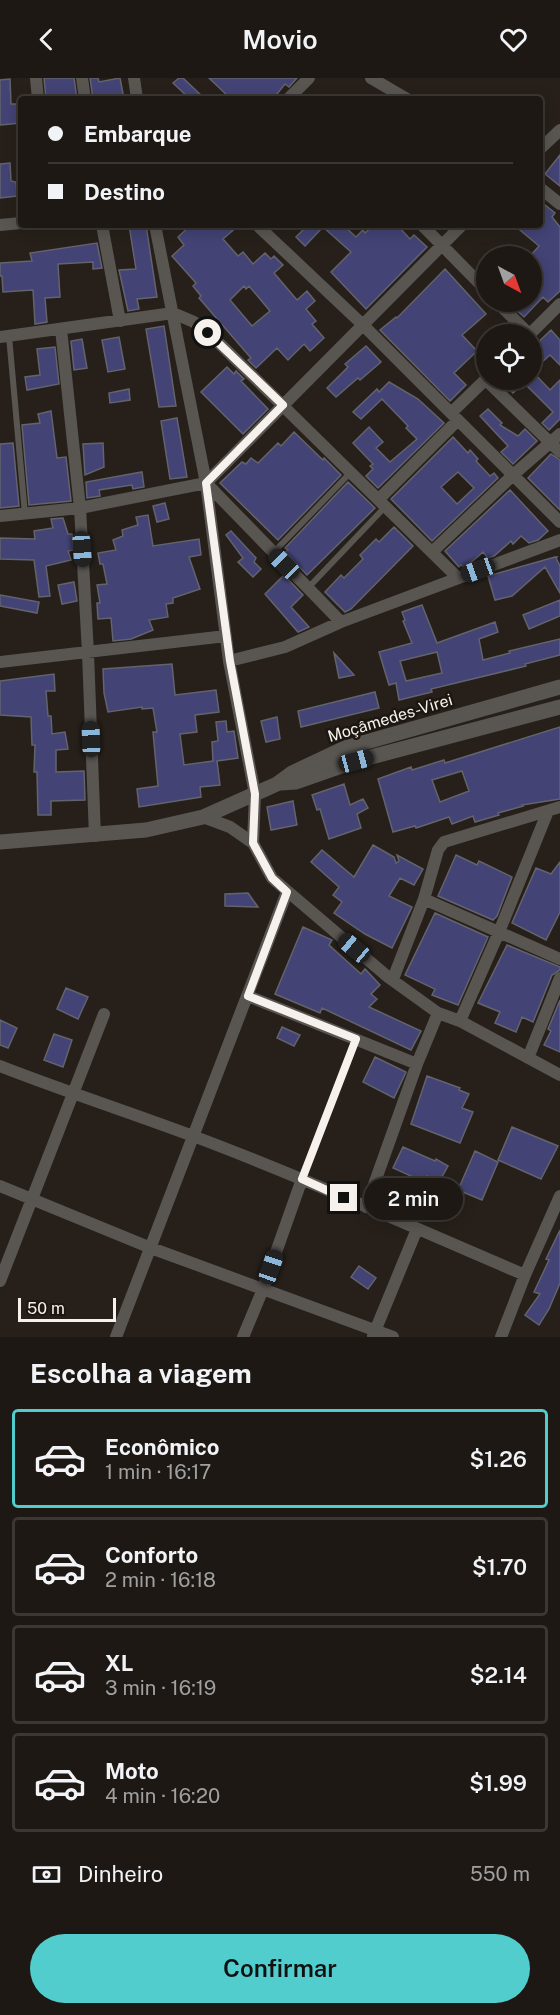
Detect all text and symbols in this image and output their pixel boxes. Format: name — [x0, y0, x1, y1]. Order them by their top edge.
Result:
icon: back — [30, 23, 63, 56]
text: Movio — [242, 23, 318, 55]
icon: heart — [497, 23, 530, 56]
text: Embarque — [84, 121, 191, 147]
text: Destino — [84, 179, 165, 205]
north arrow — [476, 246, 542, 312]
map controls — [476, 246, 542, 390]
route start — [194, 319, 221, 346]
button: locate — [476, 324, 542, 390]
car — [72, 530, 92, 568]
car — [265, 545, 303, 583]
car — [458, 555, 498, 585]
street label: Moçâmedes-Virei — [325, 690, 455, 746]
car — [81, 721, 101, 757]
car — [336, 748, 376, 774]
car — [334, 930, 374, 966]
callout: 2 min — [365, 1177, 464, 1219]
route end — [330, 1184, 357, 1211]
text: 2 min — [388, 1187, 439, 1211]
car — [257, 1247, 285, 1287]
scale bar — [18, 1295, 116, 1322]
text: 50 m — [27, 1299, 65, 1318]
text: Escolha a viagem — [30, 1357, 252, 1389]
icon: car — [33, 1432, 87, 1486]
text: Econômico — [105, 1434, 220, 1460]
text: $1.26 — [469, 1446, 527, 1472]
text: 1 min · 16:17 — [105, 1460, 211, 1484]
icon: car — [33, 1540, 87, 1594]
text: Conforto — [105, 1542, 198, 1568]
text: $1.70 — [472, 1554, 527, 1580]
text: 2 min · 16:18 — [105, 1568, 216, 1592]
icon: car — [33, 1648, 87, 1702]
text: XL — [105, 1650, 133, 1676]
text: $2.14 — [470, 1662, 527, 1688]
text: 3 min · 16:19 — [105, 1676, 216, 1700]
icon: car — [33, 1756, 87, 1810]
text: Moto — [105, 1758, 159, 1784]
text: $1.99 — [469, 1770, 527, 1796]
text: 4 min · 16:20 — [105, 1784, 220, 1808]
icon: cash — [30, 1858, 63, 1891]
text: Dinheiro — [78, 1861, 163, 1887]
text: 550 m — [470, 1862, 530, 1886]
button: Confirmar — [30, 1934, 530, 2003]

